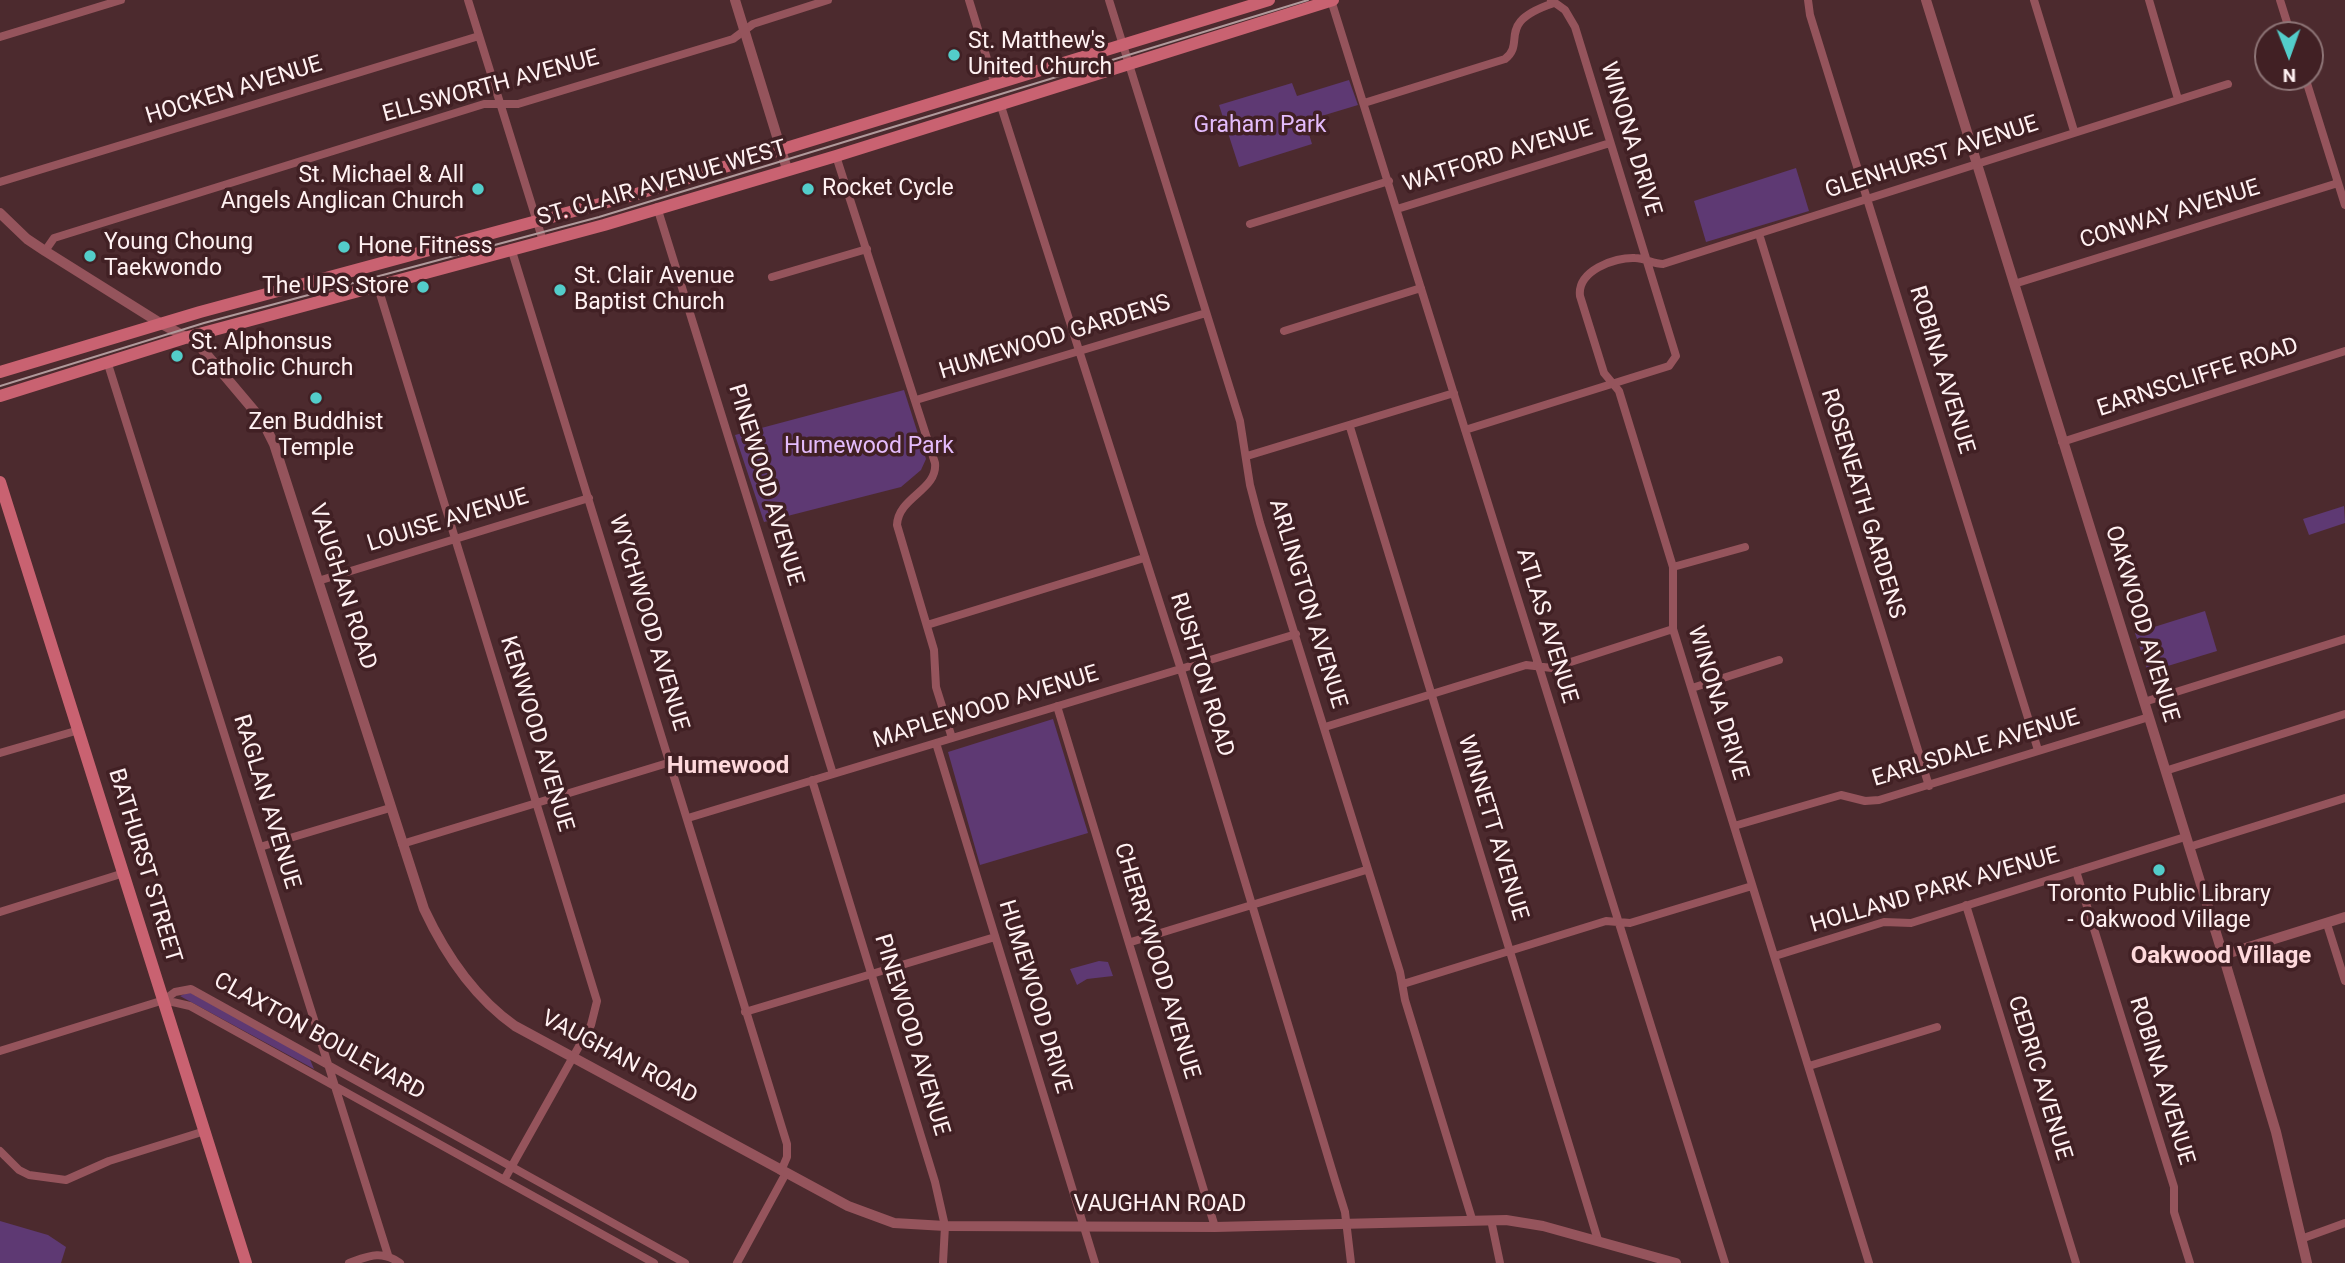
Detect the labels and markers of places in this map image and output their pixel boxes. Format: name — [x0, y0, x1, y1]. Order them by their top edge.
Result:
place label: St. Matthew's United Church — [968, 28, 1112, 82]
marker: St. Matthew's United Church — [946, 47, 962, 63]
place label: St. Michael & All Angels Anglican Church — [221, 162, 464, 216]
place label: Rocket Cycle — [822, 175, 954, 203]
marker: St. Michael & All Angels Anglican Church — [470, 181, 486, 197]
marker: Rocket Cycle — [800, 181, 816, 197]
place label: Young Choung Taekwondo — [104, 229, 253, 283]
place label: Hone Fitness — [358, 233, 493, 261]
marker: Hone Fitness — [336, 239, 352, 255]
marker: Young Choung Taekwondo — [82, 248, 98, 264]
place label: St. Clair Avenue Baptist Church — [574, 263, 734, 317]
place label: The UPS Store — [262, 273, 409, 301]
marker: The UPS Store — [415, 279, 431, 295]
marker: St. Clair Avenue Baptist Church — [552, 282, 568, 298]
place label: St. Alphonsus Catholic Church — [191, 329, 353, 383]
marker: St. Alphonsus Catholic Church — [169, 348, 185, 364]
marker: Zen Buddhist Temple — [308, 390, 324, 406]
place label: Zen Buddhist Temple — [249, 409, 383, 463]
marker: Toronto Public Library - Oakwood Village — [2151, 862, 2167, 878]
place label: Toronto Public Library - Oakwood Village — [2047, 881, 2271, 935]

